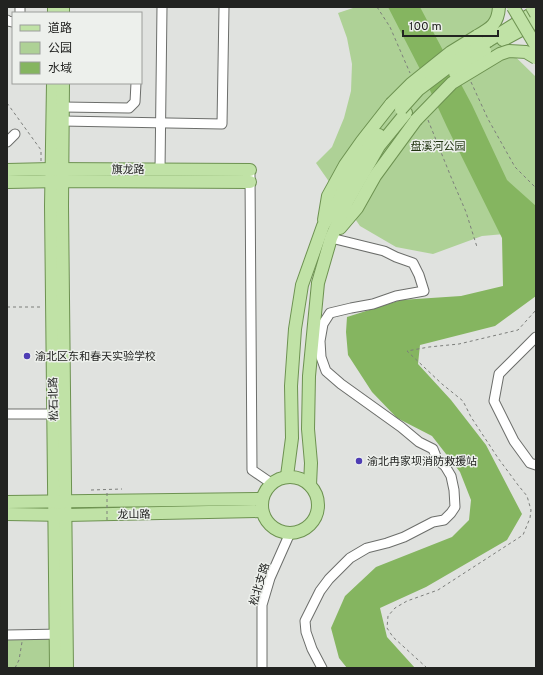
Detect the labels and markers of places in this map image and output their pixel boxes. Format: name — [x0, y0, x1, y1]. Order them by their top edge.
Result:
place label: 渝北区东和春天实验学校 — [35, 350, 156, 364]
marker: 渝北区东和春天实验学校 — [22, 351, 32, 361]
place label: 渝北冉家坝消防救援站 — [367, 455, 477, 469]
marker: 渝北冉家坝消防救援站 — [354, 456, 364, 466]

